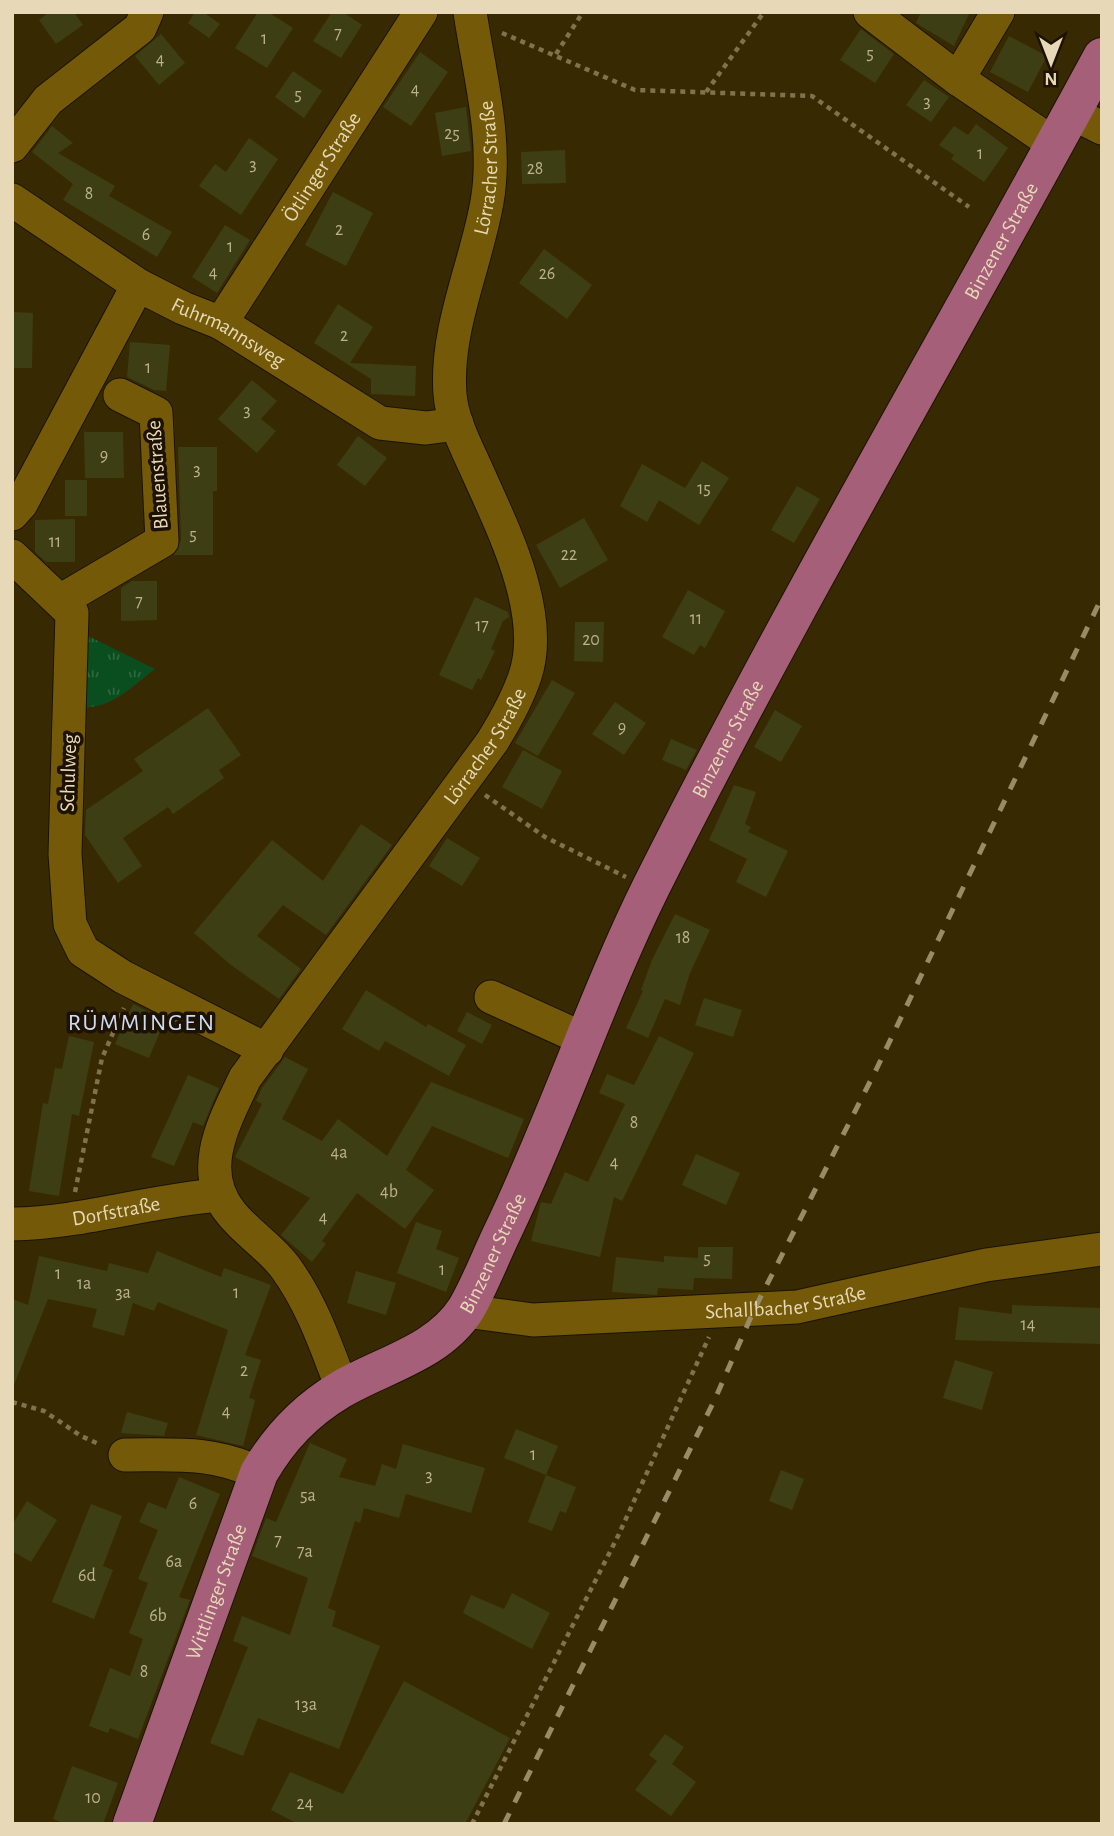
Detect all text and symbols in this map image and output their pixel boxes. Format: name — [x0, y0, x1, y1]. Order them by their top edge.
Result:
house number: 7 — [334, 25, 342, 43]
north arrow — [1016, 28, 1086, 98]
house number: 1 — [261, 30, 267, 48]
house number: 5 — [866, 45, 874, 63]
house number: 4 — [156, 51, 165, 69]
text: N — [1044, 69, 1058, 88]
house number: 4 — [411, 81, 420, 99]
house number: 5 — [294, 86, 302, 104]
house number: 3 — [923, 93, 931, 111]
street label: Lörracher Straße — [470, 99, 501, 237]
street label: Ötlinger Straße — [278, 108, 365, 225]
house number: 25 — [444, 125, 460, 143]
house number: 1 — [977, 145, 983, 163]
house number: 3 — [249, 156, 257, 174]
house number: 28 — [527, 160, 543, 178]
street label: Binzener Straße — [961, 179, 1042, 303]
house number: 8 — [85, 185, 93, 203]
house number: 2 — [335, 221, 343, 239]
house number: 6 — [142, 226, 150, 244]
house number: 1 — [227, 238, 233, 256]
house number: 4 — [209, 264, 218, 282]
house number: 26 — [539, 265, 555, 283]
street label: Fuhrmannsweg — [168, 294, 289, 372]
house number: 2 — [340, 327, 348, 345]
house number: 1 — [145, 359, 151, 377]
house number: 3 — [243, 402, 251, 420]
street label: Blauenstraße — [143, 420, 172, 530]
house number: 9 — [100, 447, 108, 465]
house number: 3 — [193, 461, 201, 479]
house number: 15 — [697, 480, 711, 498]
house number: 5 — [189, 526, 197, 544]
house number: 11 — [49, 533, 61, 551]
house number: 22 — [561, 546, 577, 564]
house number: 7 — [135, 593, 143, 611]
house number: 11 — [690, 610, 702, 628]
house number: 17 — [475, 617, 489, 635]
house number: 20 — [582, 631, 600, 649]
street label: Binzener Straße — [688, 676, 768, 802]
street label: Lörracher Straße — [440, 685, 530, 809]
house number: 9 — [618, 719, 626, 737]
street label: Schulweg — [57, 733, 80, 812]
house number: 18 — [676, 929, 690, 947]
district label: RÜMMINGEN — [68, 1010, 216, 1035]
house number: 8 — [630, 1114, 638, 1132]
house number: 4a — [331, 1144, 347, 1162]
house number: 4 — [610, 1154, 619, 1172]
house number: 4b — [380, 1183, 398, 1201]
street label: Binzener Straße — [456, 1190, 530, 1317]
street label: Dorfstraße — [71, 1193, 162, 1230]
house number: 4 — [319, 1209, 328, 1227]
house number: 5 — [703, 1250, 711, 1268]
house number: 1 — [439, 1261, 445, 1279]
house number: 1 — [55, 1265, 61, 1283]
house number: 1a — [77, 1275, 91, 1293]
street label: Schallbacher Straße — [705, 1282, 868, 1323]
house number: 3a — [115, 1284, 131, 1302]
house number: 1 — [233, 1284, 239, 1302]
house number: 14 — [1021, 1316, 1036, 1334]
house number: 2 — [240, 1362, 248, 1380]
house number: 4 — [222, 1403, 231, 1421]
house number: 1 — [530, 1446, 536, 1464]
house number: 3 — [425, 1467, 433, 1485]
house number: 5a — [300, 1487, 316, 1505]
house number: 6 — [189, 1495, 197, 1513]
street label: Wittlinger Straße — [182, 1521, 251, 1663]
house number: 7 — [274, 1532, 282, 1550]
house number: 7a — [297, 1543, 313, 1561]
house number: 6a — [166, 1553, 182, 1571]
house number: 6d — [78, 1567, 96, 1585]
house number: 6b — [149, 1607, 167, 1625]
house number: 8 — [140, 1663, 148, 1681]
house number: 13a — [295, 1696, 317, 1714]
house number: 10 — [85, 1789, 101, 1807]
house number: 24 — [297, 1795, 314, 1813]

